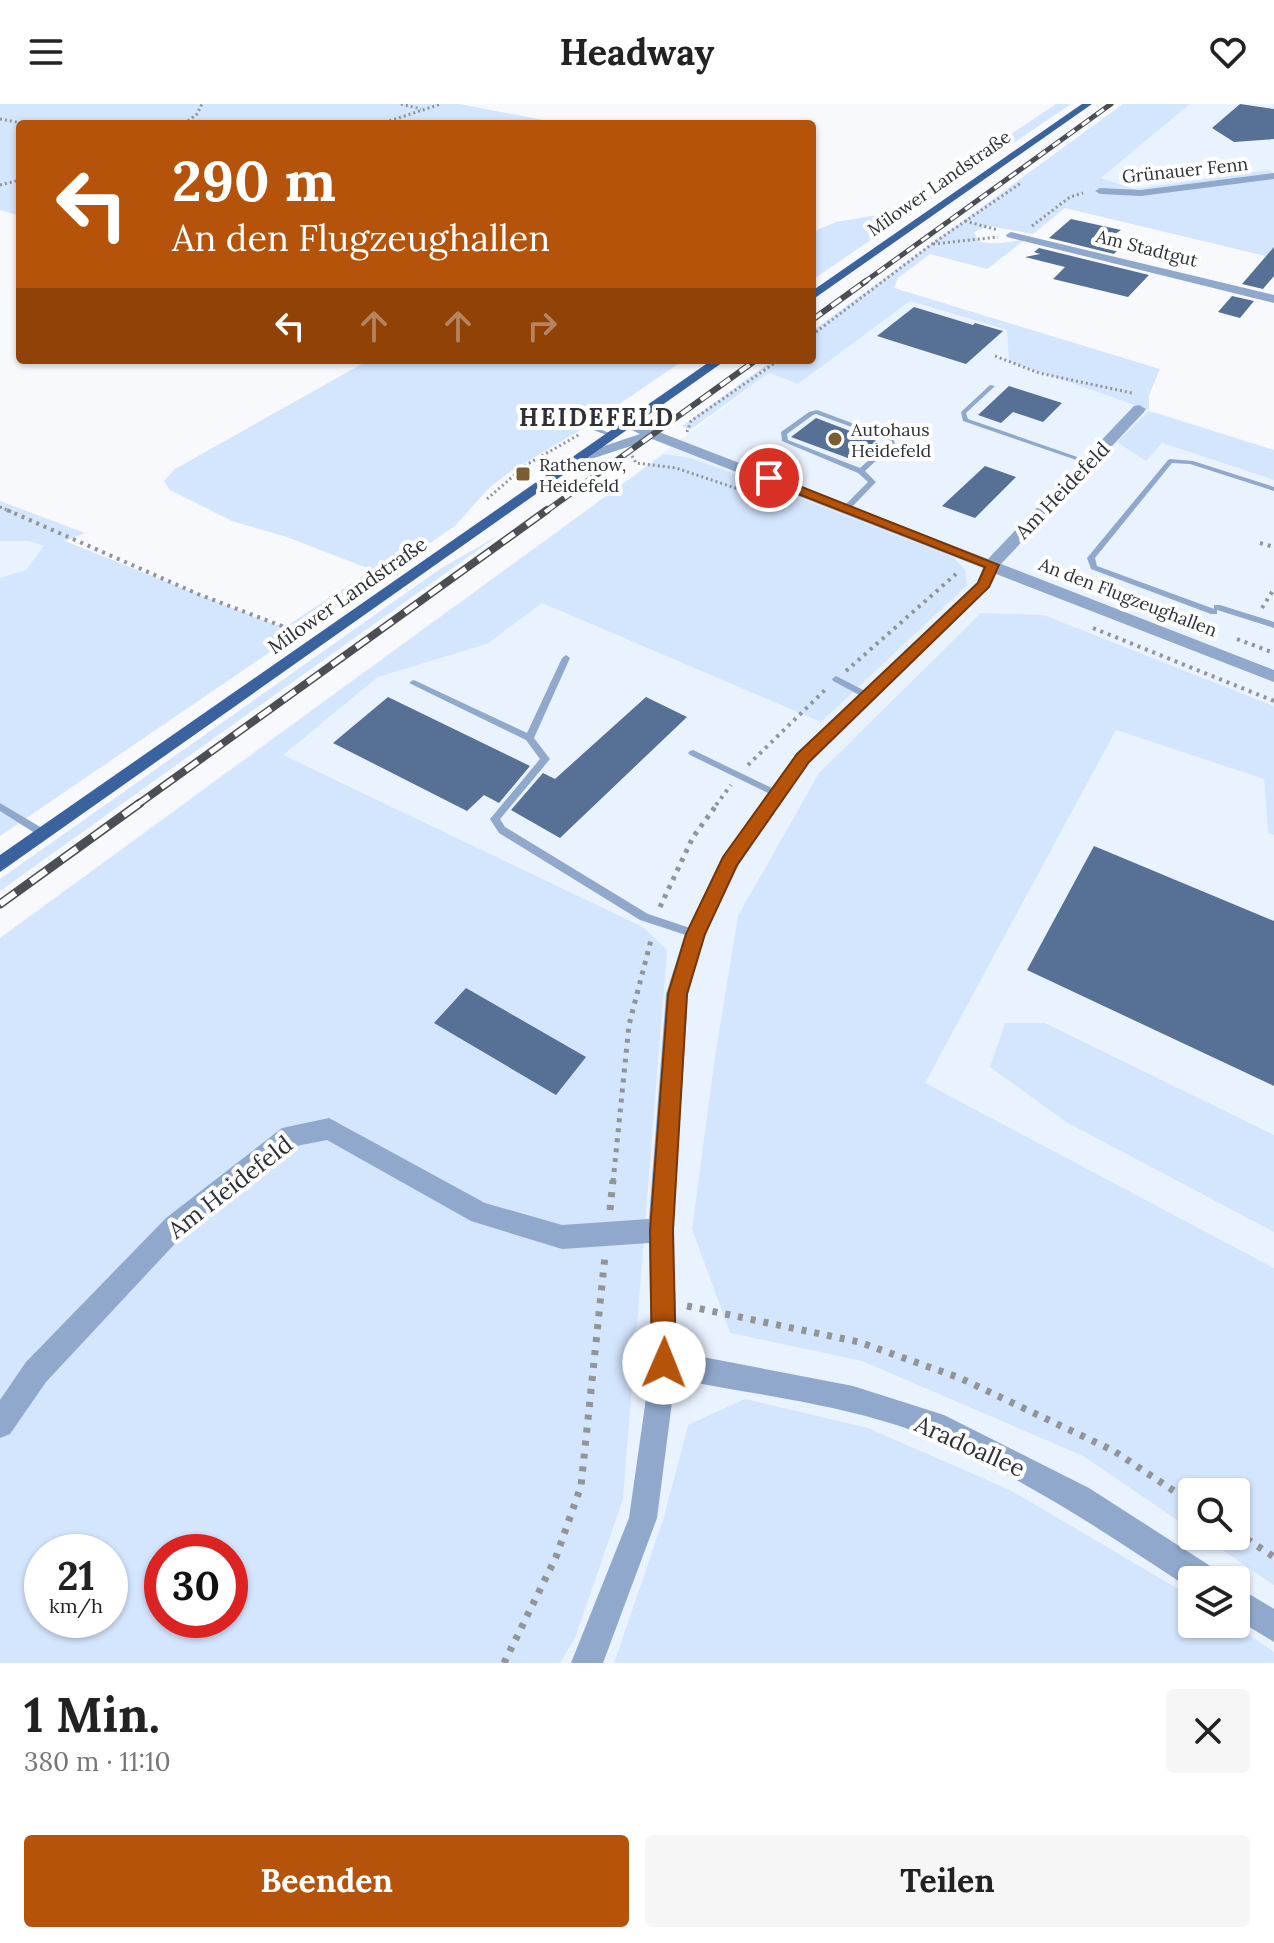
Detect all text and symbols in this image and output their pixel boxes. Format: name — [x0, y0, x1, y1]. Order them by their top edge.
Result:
text: Headway — [560, 29, 714, 75]
icon: menu — [24, 30, 68, 74]
icon: heart — [1206, 30, 1250, 74]
street label: Milower Landstraße — [863, 125, 1015, 241]
text: 290 m — [172, 145, 336, 216]
icon: left — [40, 152, 144, 256]
street label: Grünauer Fenn — [1121, 152, 1249, 188]
text: An den Flugzeughallen — [172, 215, 550, 261]
street label: Am Stadtgut — [1093, 224, 1200, 272]
icon: left — [268, 304, 312, 348]
icon: ahead — [352, 304, 396, 348]
icon: ahead — [436, 304, 480, 348]
icon: right — [520, 304, 564, 348]
district label: HEIDEFELD — [519, 402, 675, 433]
place label: Autohaus Heidefeld — [850, 418, 932, 462]
marker: Autohaus Heidefeld — [826, 430, 844, 448]
street label: Am Heidefeld — [1009, 436, 1114, 544]
pin — [735, 444, 803, 512]
place label: Rathenow, Heidefeld — [539, 453, 626, 497]
icon: arrive — [747, 456, 791, 500]
marker: Rathenow, Heidefeld — [514, 465, 532, 483]
street label: Milower Landstraße — [263, 531, 431, 659]
street label: An den Flugzeughallen — [1035, 552, 1220, 642]
street label: Am Heidefeld — [161, 1129, 299, 1246]
position arrow — [622, 1321, 706, 1405]
street label: Aradoallee — [909, 1408, 1030, 1484]
map controls — [1178, 1478, 1250, 1638]
button: search — [1178, 1478, 1250, 1550]
speed limit sign: 30 — [144, 1534, 248, 1638]
text: 21 — [57, 1550, 95, 1601]
button: layers — [1178, 1566, 1250, 1638]
text: km/h — [49, 1593, 103, 1618]
text: 1 Min. — [24, 1684, 160, 1745]
button: close — [1166, 1689, 1250, 1773]
text: 380 m · 11:10 — [24, 1745, 171, 1778]
button: Beenden — [24, 1835, 629, 1927]
button: Teilen — [645, 1835, 1250, 1927]

